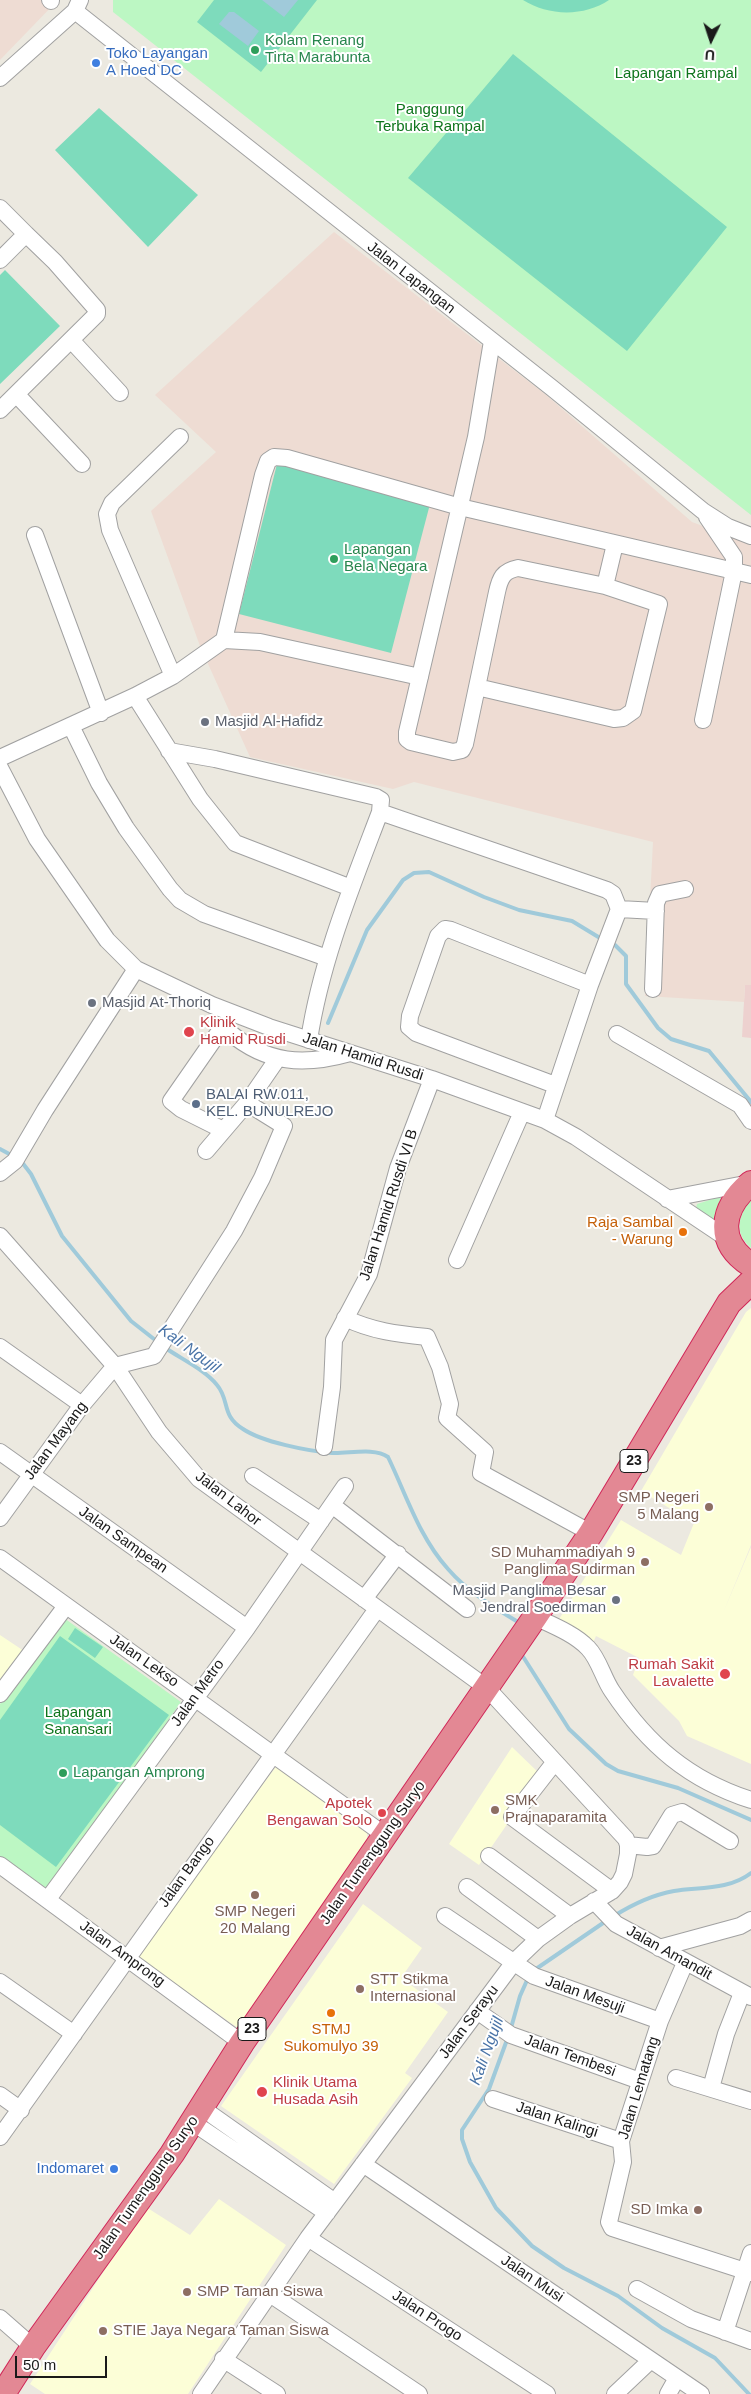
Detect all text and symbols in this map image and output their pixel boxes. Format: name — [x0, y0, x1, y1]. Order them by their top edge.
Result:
north arrow — [686, 15, 736, 65]
place label: Kolam Renang Tirta Marabunta — [265, 32, 370, 67]
marker: Kolam Renang Tirta Marabunta — [249, 44, 261, 56]
place label: Toko Layangan A Hoed DC — [106, 45, 208, 80]
text: U — [704, 47, 716, 63]
marker: Toko Layangan A Hoed DC — [90, 57, 102, 69]
park label: Lapangan Rampal — [615, 65, 737, 83]
park label: Panggung Terbuka Rampal — [375, 101, 485, 136]
street label: Jalan Lapangan — [363, 238, 459, 318]
place label: Lapangan Bela Negara — [344, 541, 427, 576]
marker: Lapangan Bela Negara — [328, 553, 340, 565]
place label: Masjid Al-Hafidz — [215, 713, 323, 731]
marker: Masjid Al-Hafidz — [199, 716, 211, 728]
place label: Masjid At-Thoriq — [102, 994, 211, 1012]
marker: Masjid At-Thoriq — [86, 997, 98, 1009]
place label: Klinik Hamid Rusdi — [200, 1014, 286, 1049]
marker: Klinik Hamid Rusdi — [182, 1025, 196, 1039]
street label: Jalan Hamid Rusdi — [300, 1029, 426, 1085]
place label: BALAI RW.011, KEL. BUNULREJO — [206, 1086, 334, 1121]
marker: BALAI RW.011, KEL. BUNULREJO — [190, 1098, 202, 1110]
street label: Jalan Hamid Rusdi VI B — [356, 1127, 422, 1283]
place label: Raja Sambal - Warung — [587, 1214, 673, 1249]
marker: Raja Sambal - Warung — [677, 1226, 689, 1238]
water label: Kali Ngujil — [155, 1320, 223, 1378]
street label: Jalan Mayang — [21, 1398, 91, 1484]
road number: 23 — [620, 1450, 648, 1472]
street label: Jalan Lahor — [192, 1468, 264, 1530]
place label: SMP Negeri 5 Malang — [618, 1489, 699, 1524]
marker: SMP Negeri 5 Malang — [703, 1501, 715, 1513]
street label: Jalan Sampean — [75, 1503, 171, 1577]
place label: SD Muhammadiyah 9 Panglima Sudirman — [491, 1544, 635, 1579]
marker: SD Muhammadiyah 9 Panglima Sudirman — [639, 1556, 651, 1568]
place label: Masjid Panglima Besar Jendral Soedirman — [453, 1582, 606, 1617]
marker: Masjid Panglima Besar Jendral Soedirman — [610, 1594, 622, 1606]
street label: Jalan Lekso — [106, 1631, 182, 1691]
street label: Jalan Metro — [168, 1656, 228, 1730]
place label: Rumah Sakit Lavalette — [628, 1656, 714, 1691]
marker: Rumah Sakit Lavalette — [718, 1667, 732, 1681]
park label: Lapangan Sanansari — [44, 1704, 112, 1739]
place label: Lapangan Amprong — [73, 1764, 205, 1782]
marker: Lapangan Amprong — [57, 1767, 69, 1779]
street label: Jalan Tumenggung Suryo — [317, 1778, 429, 1928]
place label: SMK Prajnaparamita — [505, 1792, 607, 1827]
place label: Apotek Bengawan Solo — [267, 1795, 372, 1830]
marker: SMK Prajnaparamita — [489, 1804, 501, 1816]
marker: Apotek Bengawan Solo — [376, 1807, 388, 1819]
street label: Jalan Bango — [155, 1833, 219, 1911]
marker: SMP Negeri 20 Malang — [249, 1889, 261, 1901]
place label: SMP Negeri 20 Malang — [215, 1903, 295, 1938]
street label: Jalan Amprong — [76, 1917, 168, 1991]
street label: Jalan Amandit — [623, 1922, 715, 1984]
place label: STT Stikma Internasional — [370, 1971, 456, 2006]
street label: Jalan Mesuji — [543, 1972, 627, 2018]
street label: Jalan Serayu — [435, 1982, 503, 2062]
marker: STT Stikma Internasional — [354, 1983, 366, 1995]
marker: STMJ Sukomulyo 39 — [325, 2007, 337, 2019]
water label: Kali Ngujil — [466, 2014, 508, 2088]
road number: 23 — [238, 2018, 266, 2040]
place label: STMJ Sukomulyo 39 — [283, 2021, 379, 2056]
street label: Jalan Tembesi — [522, 2031, 618, 2081]
street label: Jalan Lematang — [615, 2034, 663, 2142]
place label: Klinik Utama Husada Asih — [273, 2074, 358, 2109]
marker: Klinik Utama Husada Asih — [255, 2085, 269, 2099]
street label: Jalan Kalingi — [514, 2098, 600, 2142]
street label: Jalan Tumenggung Suryo — [90, 2113, 202, 2263]
place label: Indomaret — [36, 2160, 104, 2178]
marker: Indomaret — [108, 2163, 120, 2175]
place label: SD Imka — [630, 2201, 688, 2219]
marker: SD Imka — [692, 2204, 704, 2216]
street label: Jalan Musi — [497, 2251, 567, 2307]
place label: SMP Taman Siswa — [197, 2283, 323, 2301]
marker: SMP Taman Siswa — [181, 2286, 193, 2298]
street label: Jalan Progo — [389, 2287, 465, 2345]
place label: STIE Jaya Negara Taman Siswa — [113, 2322, 329, 2340]
marker: STIE Jaya Negara Taman Siswa — [97, 2325, 109, 2337]
scale bar — [18, 2346, 110, 2378]
text: 50 m — [23, 2356, 56, 2373]

